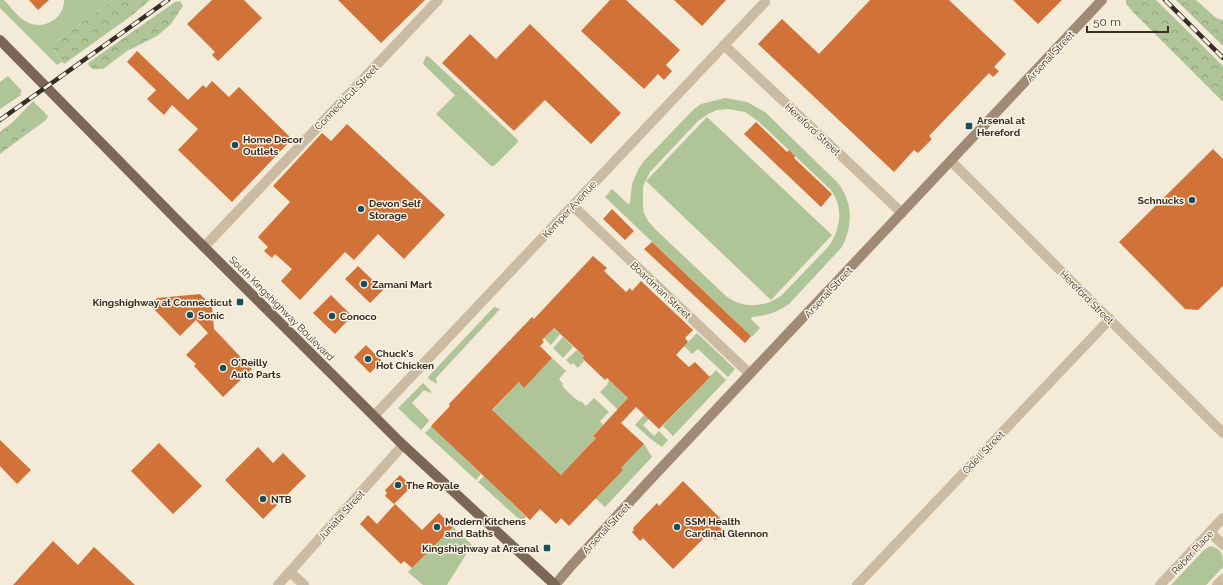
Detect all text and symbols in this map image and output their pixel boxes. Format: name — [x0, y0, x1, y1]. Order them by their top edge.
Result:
scale bar — [1087, 8, 1168, 34]
text: 50 m — [1093, 15, 1121, 29]
street label: Arsenal Street — [1024, 28, 1077, 84]
street label: Connecticut Street — [312, 62, 381, 132]
street label: Hereford Street — [783, 101, 843, 158]
place label: Arsenal at Hereford — [977, 115, 1025, 138]
marker: Arsenal at Hereford — [964, 121, 974, 131]
place label: Home Decor Outlets — [243, 134, 303, 157]
marker: Home Decor Outlets — [230, 140, 240, 150]
street label: Kemper Avenue — [540, 178, 599, 240]
place label: Schnucks — [1138, 195, 1184, 206]
marker: Schnucks — [1187, 195, 1197, 205]
place label: Devon Self Storage — [369, 198, 421, 221]
marker: Devon Self Storage — [356, 204, 366, 214]
street label: South Kingshighway Boulevard — [227, 254, 336, 363]
street label: Boardman Street — [628, 260, 694, 322]
street label: Arsenal Street — [802, 264, 855, 320]
street label: Hereford Street — [1058, 268, 1116, 327]
marker: Zamani Mart — [359, 279, 369, 289]
place label: Zamani Mart — [372, 279, 432, 290]
place label: Kingshighway at Connecticut — [93, 297, 232, 308]
marker: Kingshighway at Connecticut — [235, 297, 245, 307]
marker: Sonic — [185, 310, 195, 320]
place label: Sonic — [198, 310, 225, 321]
marker: Conoco — [327, 311, 337, 321]
place label: Conoco — [340, 311, 377, 322]
place label: Chuck's Hot Chicken — [376, 348, 434, 371]
marker: Chuck's Hot Chicken — [363, 354, 373, 364]
place label: O'Reilly Auto Parts — [231, 357, 281, 380]
marker: O'Reilly Auto Parts — [218, 363, 228, 373]
street label: Odell Street — [960, 428, 1007, 476]
marker: The Royale — [393, 480, 403, 490]
place label: The Royale — [406, 480, 459, 491]
street label: Juniata Street — [316, 488, 367, 542]
marker: NTB — [258, 494, 268, 504]
place label: NTB — [271, 494, 292, 505]
street label: Arsenal Street — [580, 500, 633, 556]
place label: Modern Kitchens and Baths — [445, 516, 526, 539]
place label: SSM Health Cardinal Glennon — [685, 516, 768, 539]
marker: Modern Kitchens and Baths — [432, 522, 442, 532]
marker: SSM Health Cardinal Glennon — [672, 522, 682, 532]
street label: Reber Place — [1169, 528, 1216, 577]
place label: Kingshighway at Arsenal — [422, 543, 540, 554]
marker: Kingshighway at Arsenal — [542, 543, 552, 553]

